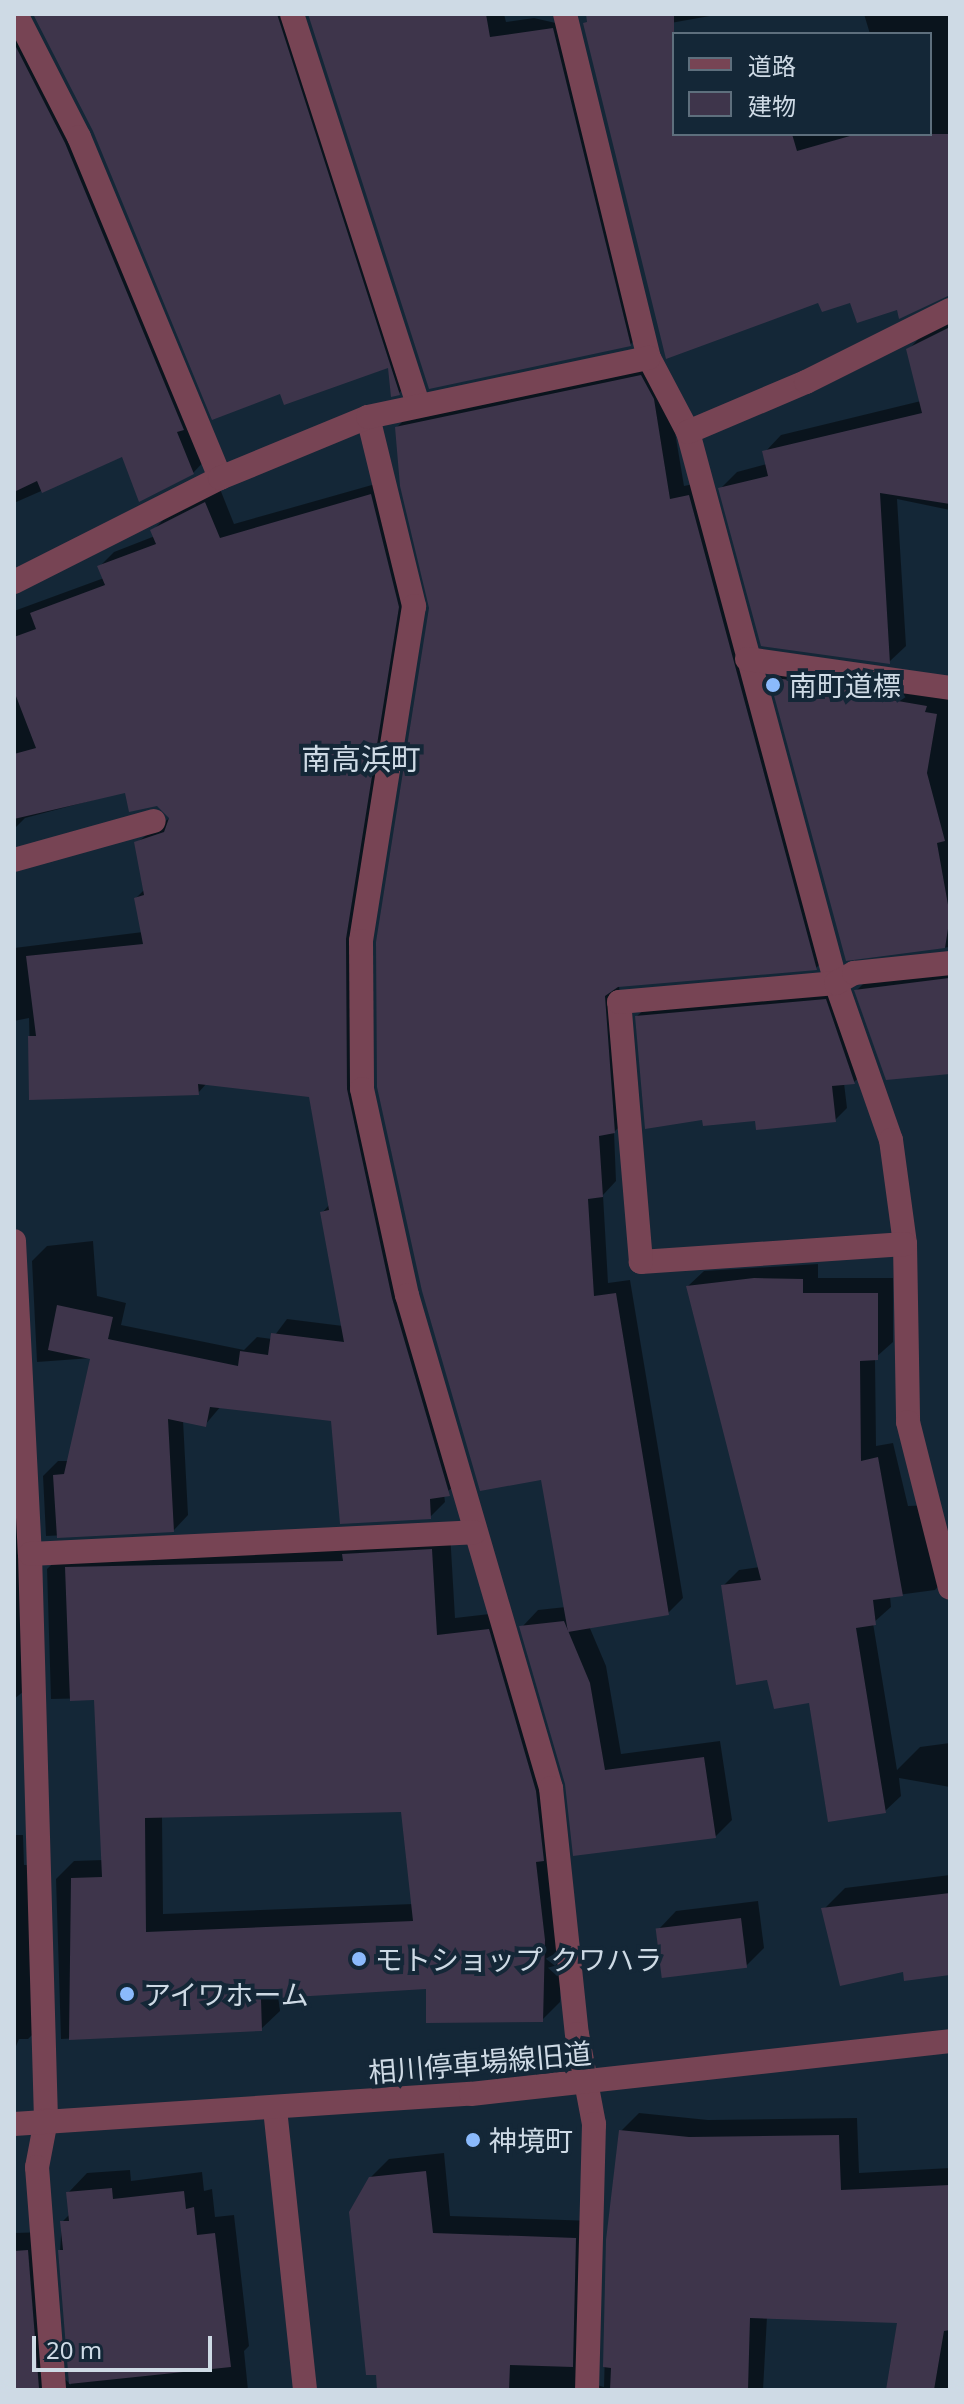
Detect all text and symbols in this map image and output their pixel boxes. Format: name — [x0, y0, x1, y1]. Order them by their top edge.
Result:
legend — [672, 32, 932, 136]
text: 道路 — [748, 49, 796, 82]
text: 建物 — [748, 89, 796, 122]
place label: 南町道標 — [789, 668, 901, 702]
marker: 南町道標 — [764, 676, 782, 694]
district label: 南高浜町 — [301, 741, 421, 777]
place label: モトショップ クワハラ — [375, 1942, 662, 1976]
marker: モトショップ クワハラ — [350, 1950, 368, 1968]
place label: アイワホーム — [143, 1977, 311, 2011]
marker: アイワホーム — [118, 1985, 136, 2003]
street label: 相川停車場線旧道 — [367, 2036, 593, 2088]
place label: 神境町 — [489, 2123, 573, 2157]
marker: 神境町 — [464, 2131, 482, 2149]
scale bar — [36, 2320, 216, 2370]
text: 20 m — [46, 2333, 102, 2366]

